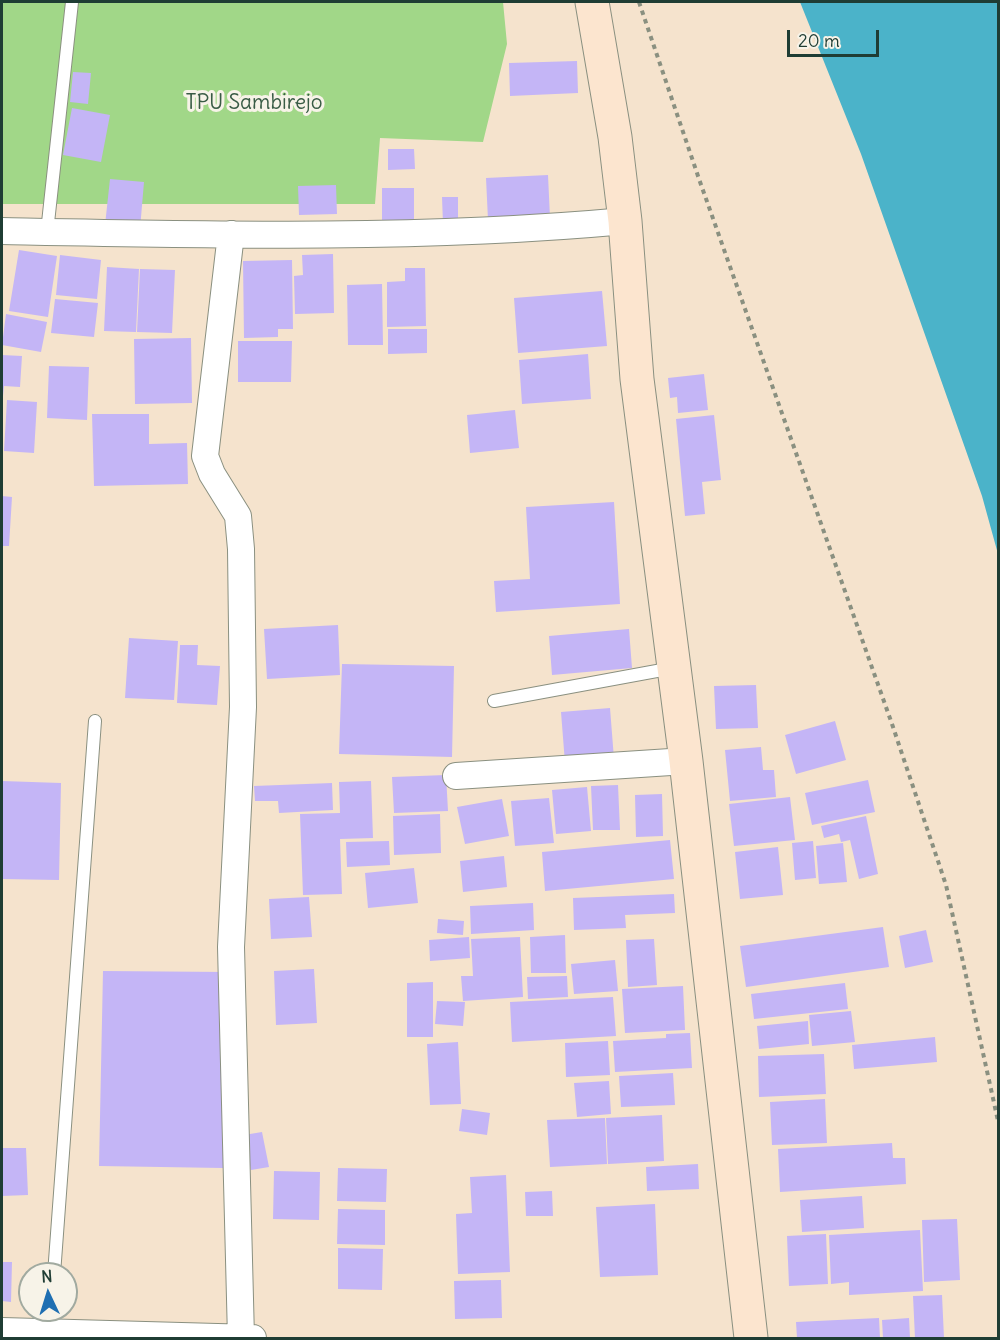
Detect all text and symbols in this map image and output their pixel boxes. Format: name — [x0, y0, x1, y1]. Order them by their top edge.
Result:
scale bar — [790, 18, 882, 56]
text: 20 m — [798, 29, 840, 52]
park label: TPU Sambirejo — [185, 90, 323, 116]
north arrow — [18, 1262, 78, 1322]
text: N — [41, 1266, 53, 1286]

